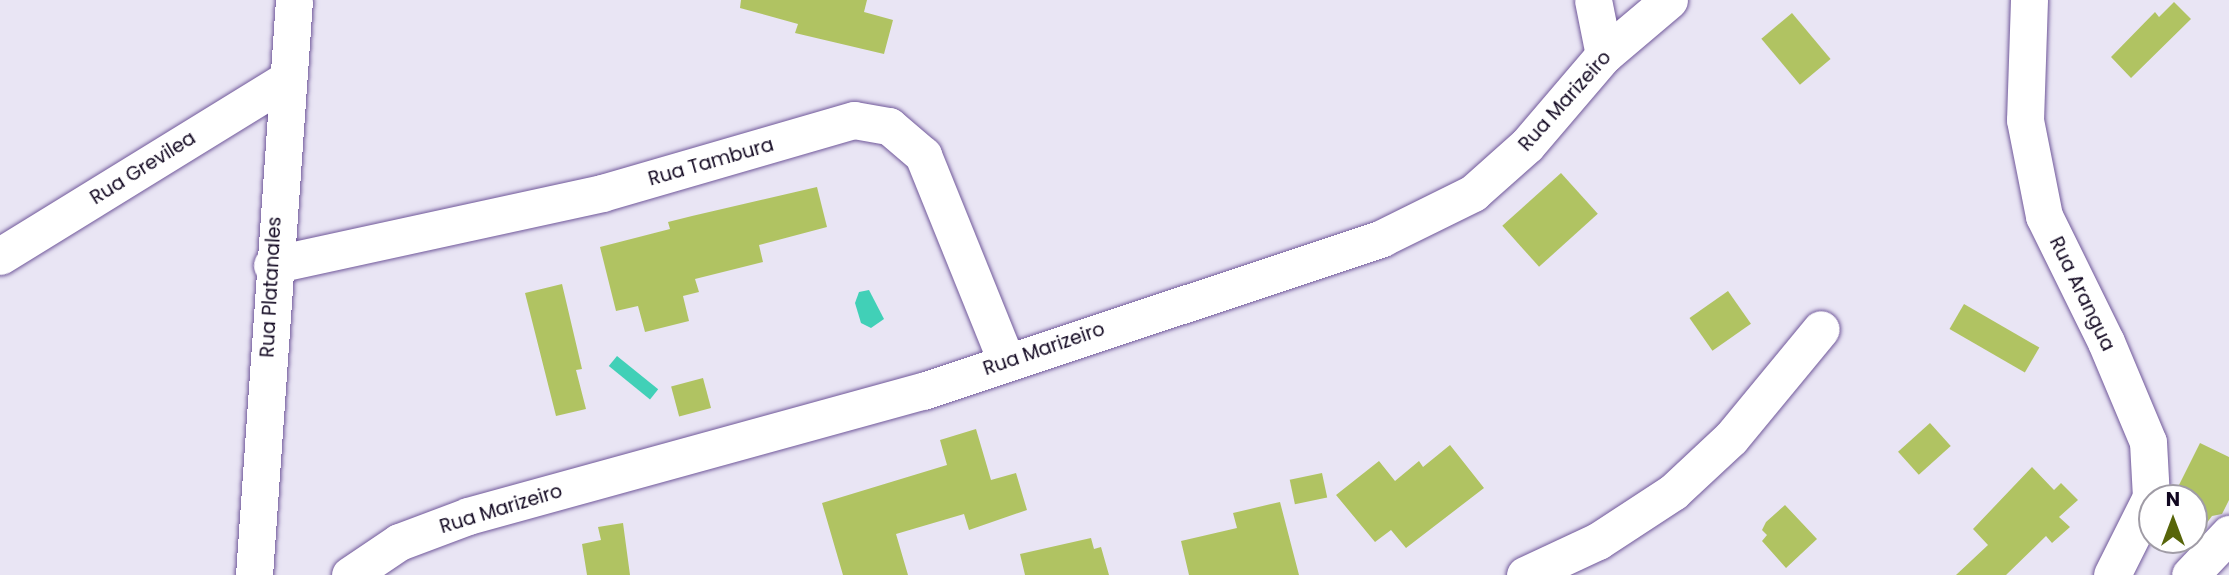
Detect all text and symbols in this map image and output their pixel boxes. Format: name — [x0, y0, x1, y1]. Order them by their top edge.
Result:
street label: Rua Marizeiro — [1514, 46, 1616, 156]
street label: Rua Grevilea — [86, 127, 200, 209]
street label: Rua Tambura — [646, 133, 776, 191]
street label: Rua Platanales — [256, 216, 286, 358]
street label: Rua Arangua — [2044, 233, 2120, 355]
street label: Rua Marizeiro — [980, 318, 1108, 380]
street label: Rua Marizeiro — [437, 480, 565, 538]
north arrow — [2138, 484, 2208, 554]
text: N — [2166, 486, 2180, 513]

